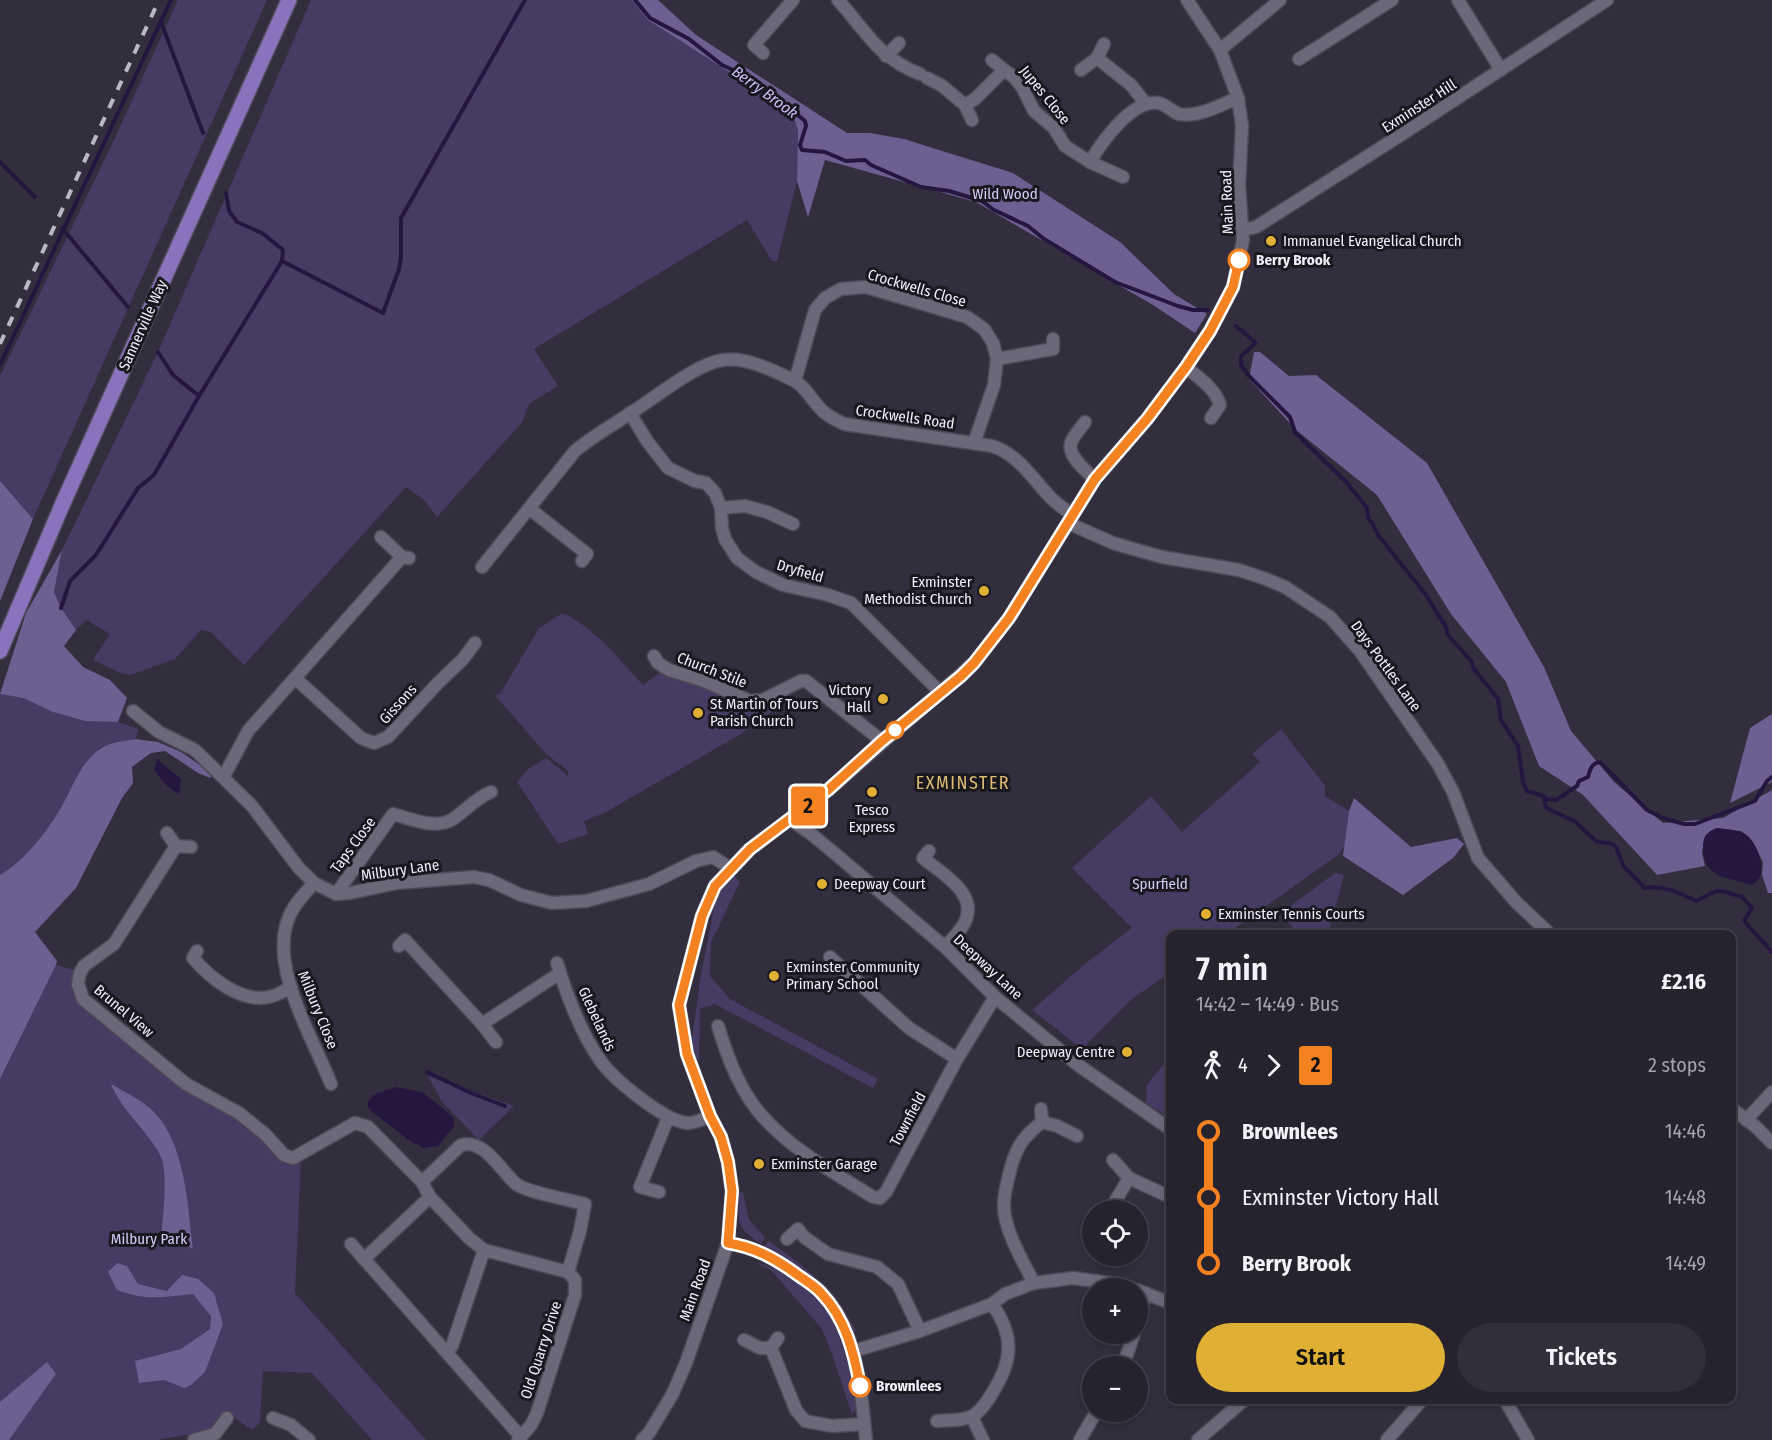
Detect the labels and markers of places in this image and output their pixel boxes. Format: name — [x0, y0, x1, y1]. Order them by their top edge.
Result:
place label: Immanuel Evangelical Church — [1283, 232, 1462, 250]
marker: Immanuel Evangelical Church — [1264, 234, 1278, 248]
marker: Berry Brook — [1228, 249, 1250, 271]
place label: Berry Brook — [1256, 251, 1331, 269]
place label: Exminster Methodist Church — [864, 573, 973, 608]
marker: Exminster Methodist Church — [977, 584, 991, 598]
place label: Victory Hall — [829, 681, 871, 716]
marker: Victory Hall — [876, 692, 890, 706]
place label: St Martin of Tours Parish Church — [710, 695, 819, 730]
marker: St Martin of Tours Parish Church — [691, 706, 705, 720]
unlabelled marker — [886, 721, 904, 739]
marker: Tesco Express — [865, 785, 879, 799]
place label: Tesco Express — [849, 801, 895, 836]
place label: Deepway Court — [834, 875, 926, 893]
marker: Deepway Court — [815, 877, 829, 891]
place label: Exminster Tennis Courts — [1218, 905, 1365, 923]
marker: Exminster Tennis Courts — [1199, 907, 1213, 921]
place label: Exminster Community Primary School — [786, 958, 920, 993]
marker: Exminster Community Primary School — [767, 969, 781, 983]
place label: Deepway Centre — [1017, 1043, 1115, 1061]
marker: Deepway Centre — [1120, 1045, 1134, 1059]
place label: Exminster Garage — [771, 1155, 877, 1173]
marker: Exminster Garage — [752, 1157, 766, 1171]
marker: Brownlees — [849, 1375, 871, 1397]
place label: Brownlees — [876, 1377, 942, 1395]

